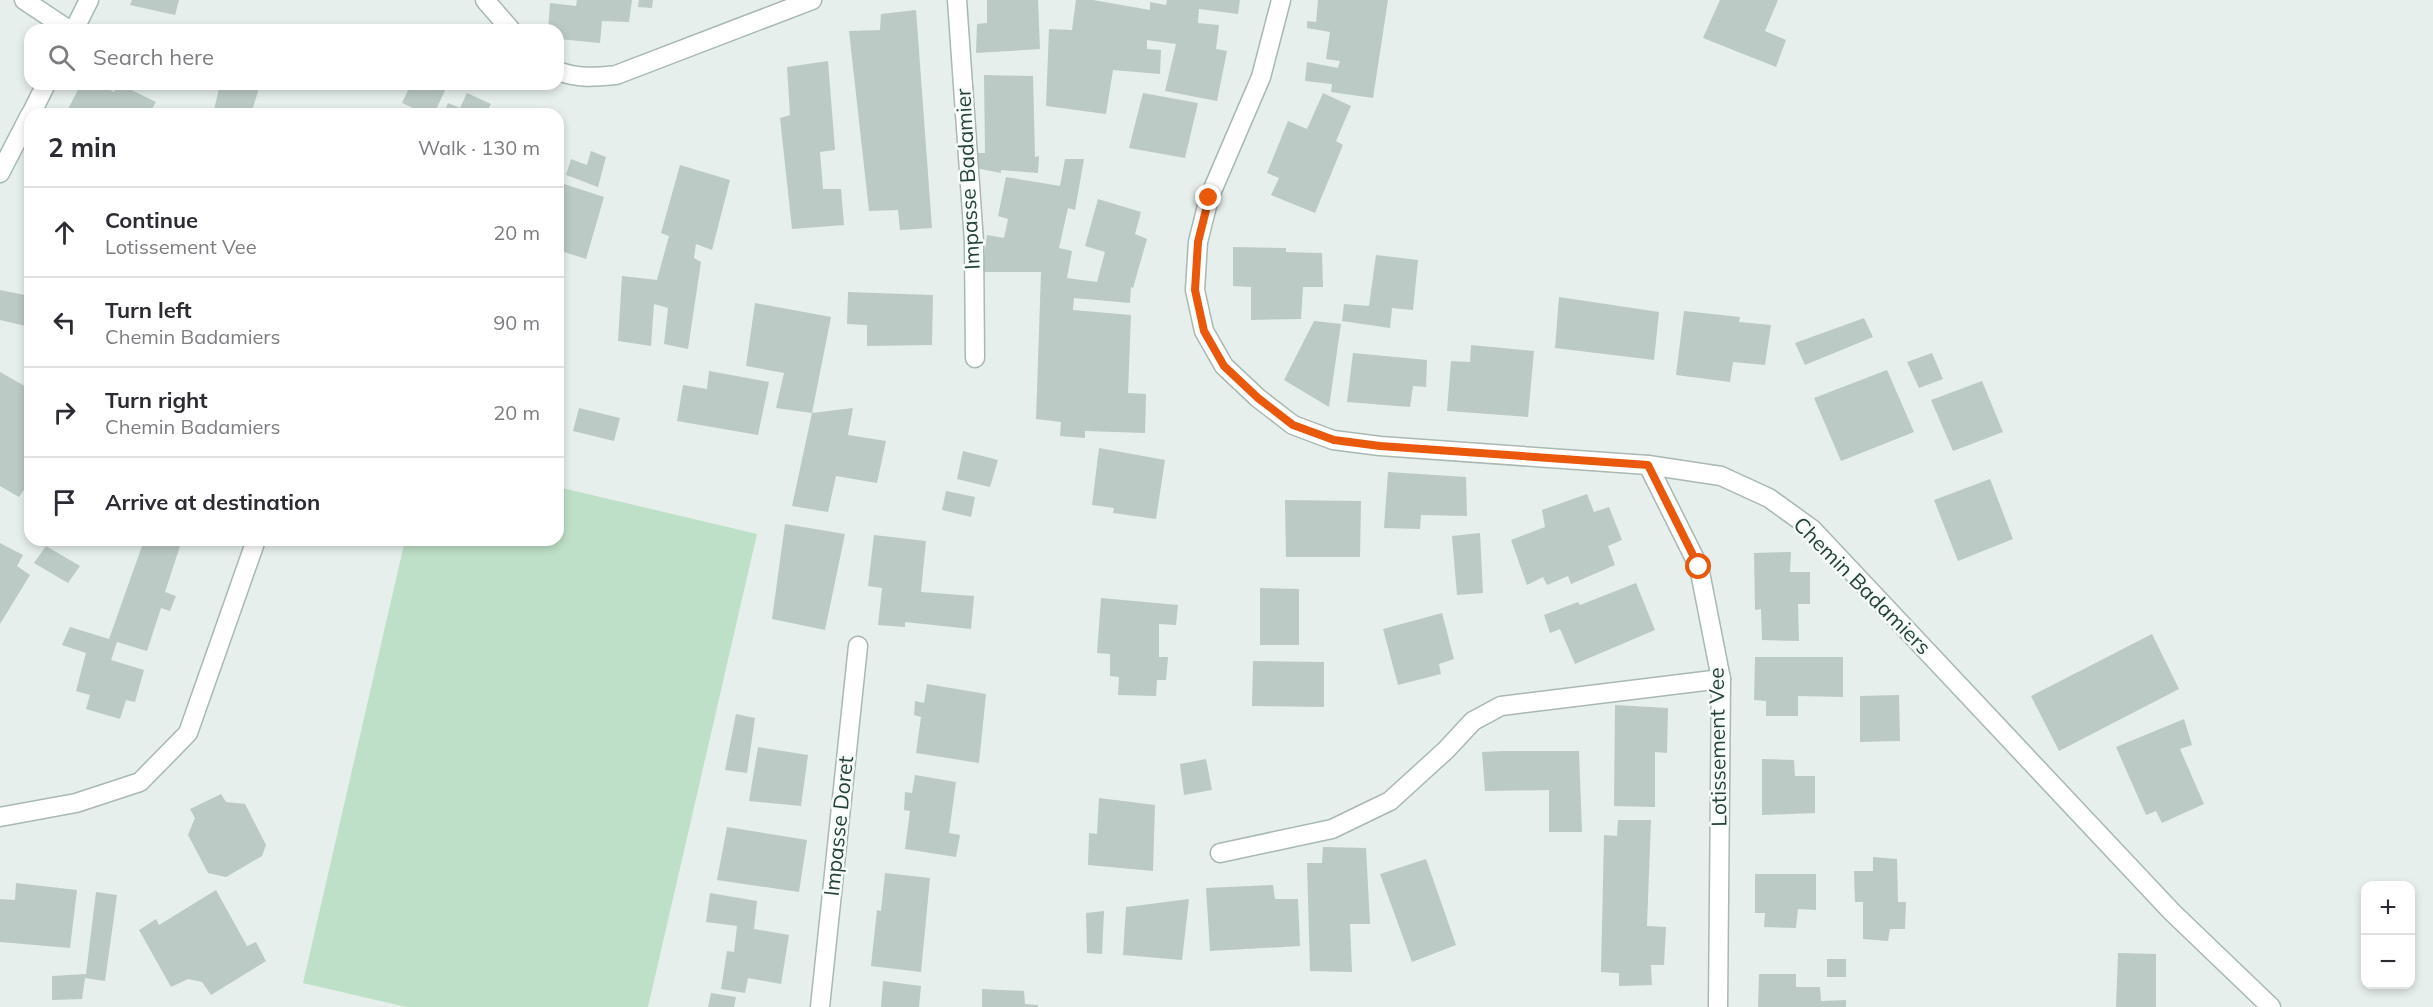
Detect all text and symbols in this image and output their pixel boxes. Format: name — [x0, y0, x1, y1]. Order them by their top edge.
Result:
search box — [24, 24, 564, 90]
icon: search — [45, 41, 78, 74]
text: Search here — [93, 43, 214, 71]
street label: Impasse Badamier — [949, 87, 985, 270]
text: 2 min — [48, 131, 117, 164]
text: Walk · 130 m — [418, 135, 540, 160]
route end — [1195, 184, 1221, 210]
text: Continue — [105, 206, 198, 234]
icon: ahead — [48, 216, 81, 249]
text: 20 m — [493, 220, 540, 245]
text: Lotissement Vee — [105, 234, 257, 259]
text: Turn left — [105, 296, 192, 324]
icon: left — [48, 306, 81, 339]
text: 90 m — [493, 310, 540, 335]
text: Chemin Badamiers — [105, 324, 280, 349]
text: Turn right — [105, 386, 208, 414]
icon: right — [48, 396, 81, 429]
text: 20 m — [493, 400, 540, 425]
text: Chemin Badamiers — [105, 414, 280, 439]
icon: arrive — [48, 486, 81, 519]
text: Arrive at destination — [105, 488, 320, 516]
street label: Chemin Badamiers — [1788, 511, 1937, 660]
route start — [1685, 553, 1711, 579]
street label: Lotissement Vee — [1703, 667, 1731, 827]
street label: Impasse Doret — [818, 755, 858, 897]
map controls — [2361, 881, 2415, 989]
button: + — [2361, 881, 2415, 935]
button: − — [2361, 935, 2415, 989]

